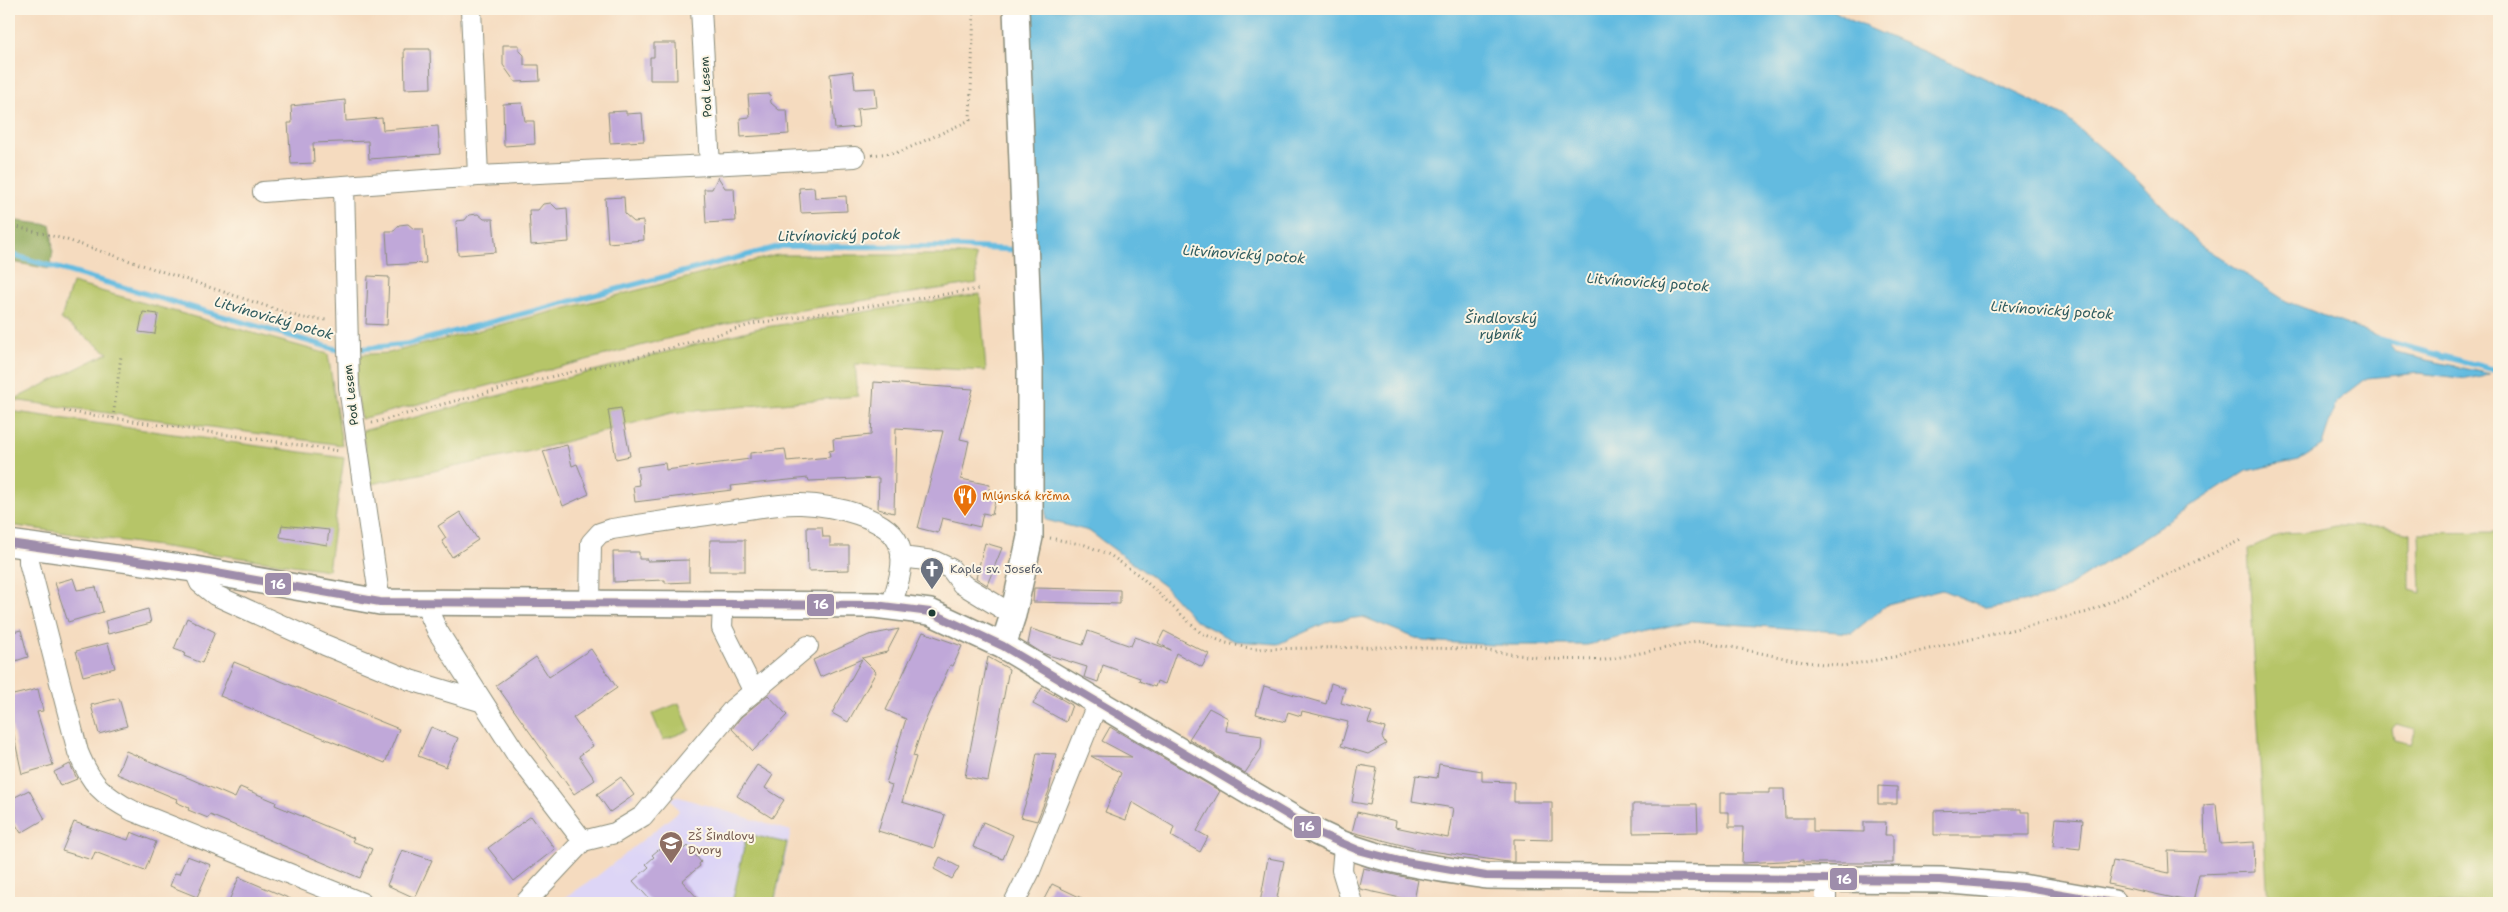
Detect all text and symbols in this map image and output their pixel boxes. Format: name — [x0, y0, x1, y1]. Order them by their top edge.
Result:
street label: Pod Lesem — [696, 56, 716, 118]
water label: Litvínovický potok — [777, 225, 901, 245]
water label: Litvínovický potok — [1182, 241, 1306, 267]
water label: Litvínovický potok — [1586, 269, 1710, 295]
water label: Litvínovický potok — [212, 292, 336, 344]
water label: Litvínovický potok — [1990, 297, 2114, 323]
water label: Šindlovský rybník — [1465, 309, 1537, 343]
street label: Pod Lesem — [340, 364, 362, 426]
restaurant icon: Mlýnská krčma — [952, 483, 978, 517]
place label: Mlýnská krčma — [982, 488, 1071, 504]
church icon: Kaple sv. Josefa — [919, 556, 945, 590]
place label: Kaple sv. Josefa — [950, 561, 1043, 577]
line badge: 16 — [264, 572, 292, 596]
text: 16 — [270, 575, 286, 593]
line badge: 16 — [806, 593, 835, 617]
text: 16 — [813, 595, 829, 613]
unlabelled marker — [927, 608, 937, 618]
line badge: 16 — [1293, 815, 1322, 839]
text: 16 — [1299, 817, 1315, 835]
place label: ZŠ Šindlovy Dvory — [688, 828, 755, 858]
school or university icon: ZŠ Šindlovy Dvory — [658, 830, 684, 864]
line badge: 16 — [1829, 867, 1858, 891]
text: 16 — [1836, 870, 1852, 888]

